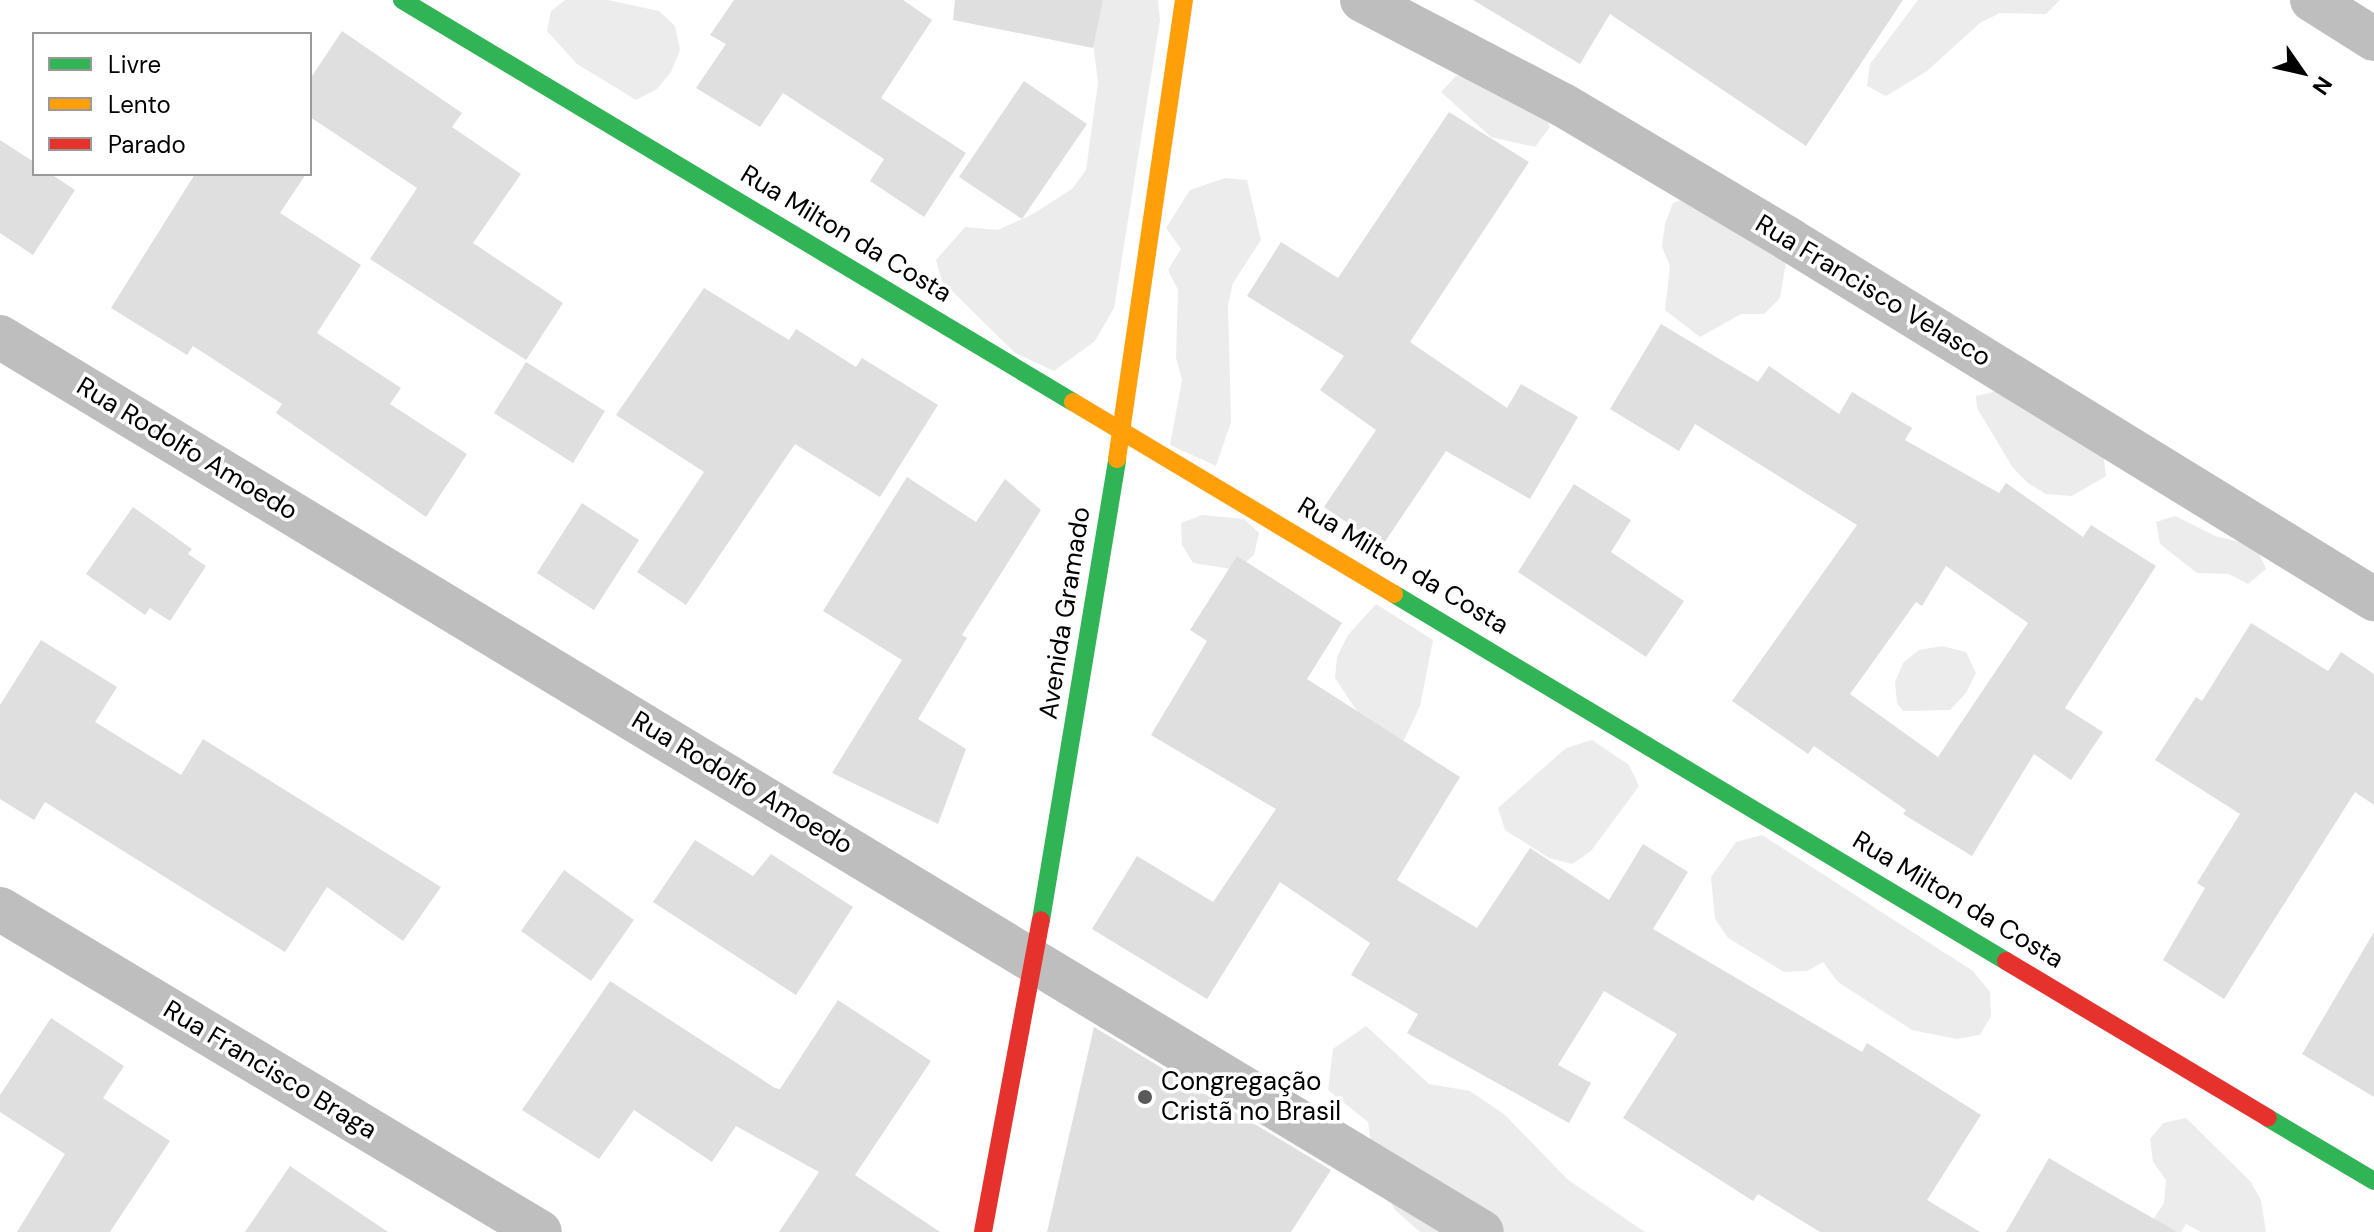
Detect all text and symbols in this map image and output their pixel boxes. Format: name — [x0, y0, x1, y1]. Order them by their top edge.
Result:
legend — [32, 32, 312, 176]
north arrow — [2262, 32, 2342, 112]
text: Livre — [108, 49, 161, 80]
text: N — [2306, 71, 2339, 100]
text: Lento — [108, 89, 171, 120]
text: Parado — [108, 129, 186, 160]
street label: Rua Milton da Costa — [735, 159, 957, 309]
street label: Rua Francisco Velasco — [1750, 208, 1996, 374]
street label: Rua Rodolfo Amoedo — [71, 371, 303, 527]
street label: Rua Milton da Costa — [1292, 491, 1514, 641]
street label: Avenida Gramado — [1033, 504, 1097, 722]
street label: Rua Rodolfo Amoedo — [626, 705, 858, 861]
street label: Rua Milton da Costa — [1847, 825, 2069, 975]
street label: Rua Francisco Braga — [158, 994, 382, 1146]
place label: Congregação Cristã no Brasil — [1161, 1066, 1341, 1128]
marker: Congregação Cristã no Brasil — [1136, 1088, 1154, 1106]

